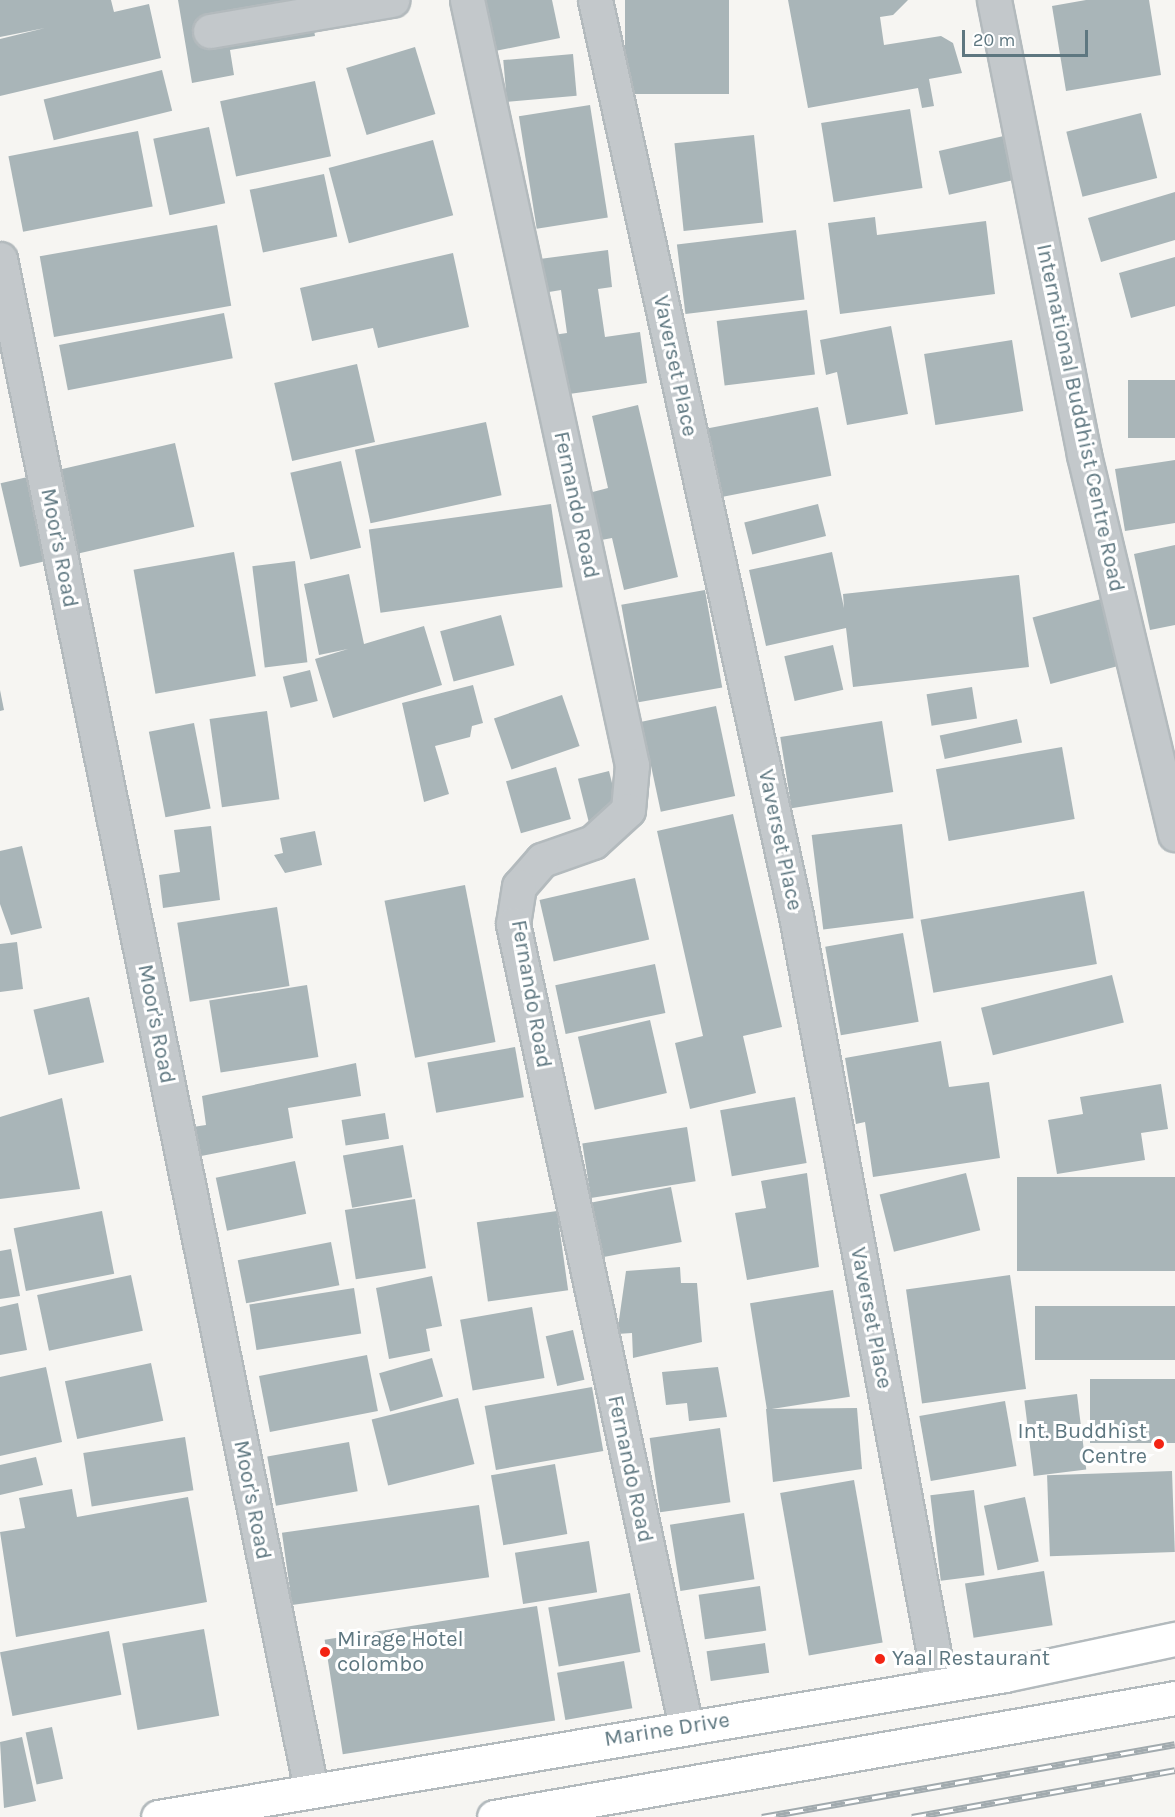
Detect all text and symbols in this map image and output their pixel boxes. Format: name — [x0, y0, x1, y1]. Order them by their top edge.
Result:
scale bar — [965, 18, 1091, 56]
text: 20 m — [973, 29, 1015, 51]
street label: International Buddhist Centre Road — [1030, 241, 1130, 595]
street label: Vaverset Place — [647, 293, 703, 439]
street label: Fernando Road — [548, 429, 604, 581]
street label: Moor's Road — [34, 486, 84, 610]
street label: Vaverset Place — [752, 767, 808, 913]
street label: Fernando Road — [505, 918, 557, 1070]
street label: Moor's Road — [131, 962, 181, 1086]
street label: Vaverset Place — [844, 1245, 898, 1391]
street label: Fernando Road — [602, 1393, 658, 1545]
place label: Int. Buddhist Centre — [1017, 1418, 1147, 1470]
marker: Int. Buddhist Centre — [1152, 1437, 1166, 1451]
street label: Moor's Road — [227, 1438, 277, 1562]
place label: Mirage Hotel colombo — [337, 1626, 464, 1678]
marker: Mirage Hotel colombo — [318, 1645, 332, 1659]
place label: Yaal Restaurant — [892, 1646, 1050, 1672]
marker: Yaal Restaurant — [873, 1652, 887, 1666]
street label: Marine Drive — [602, 1707, 732, 1753]

